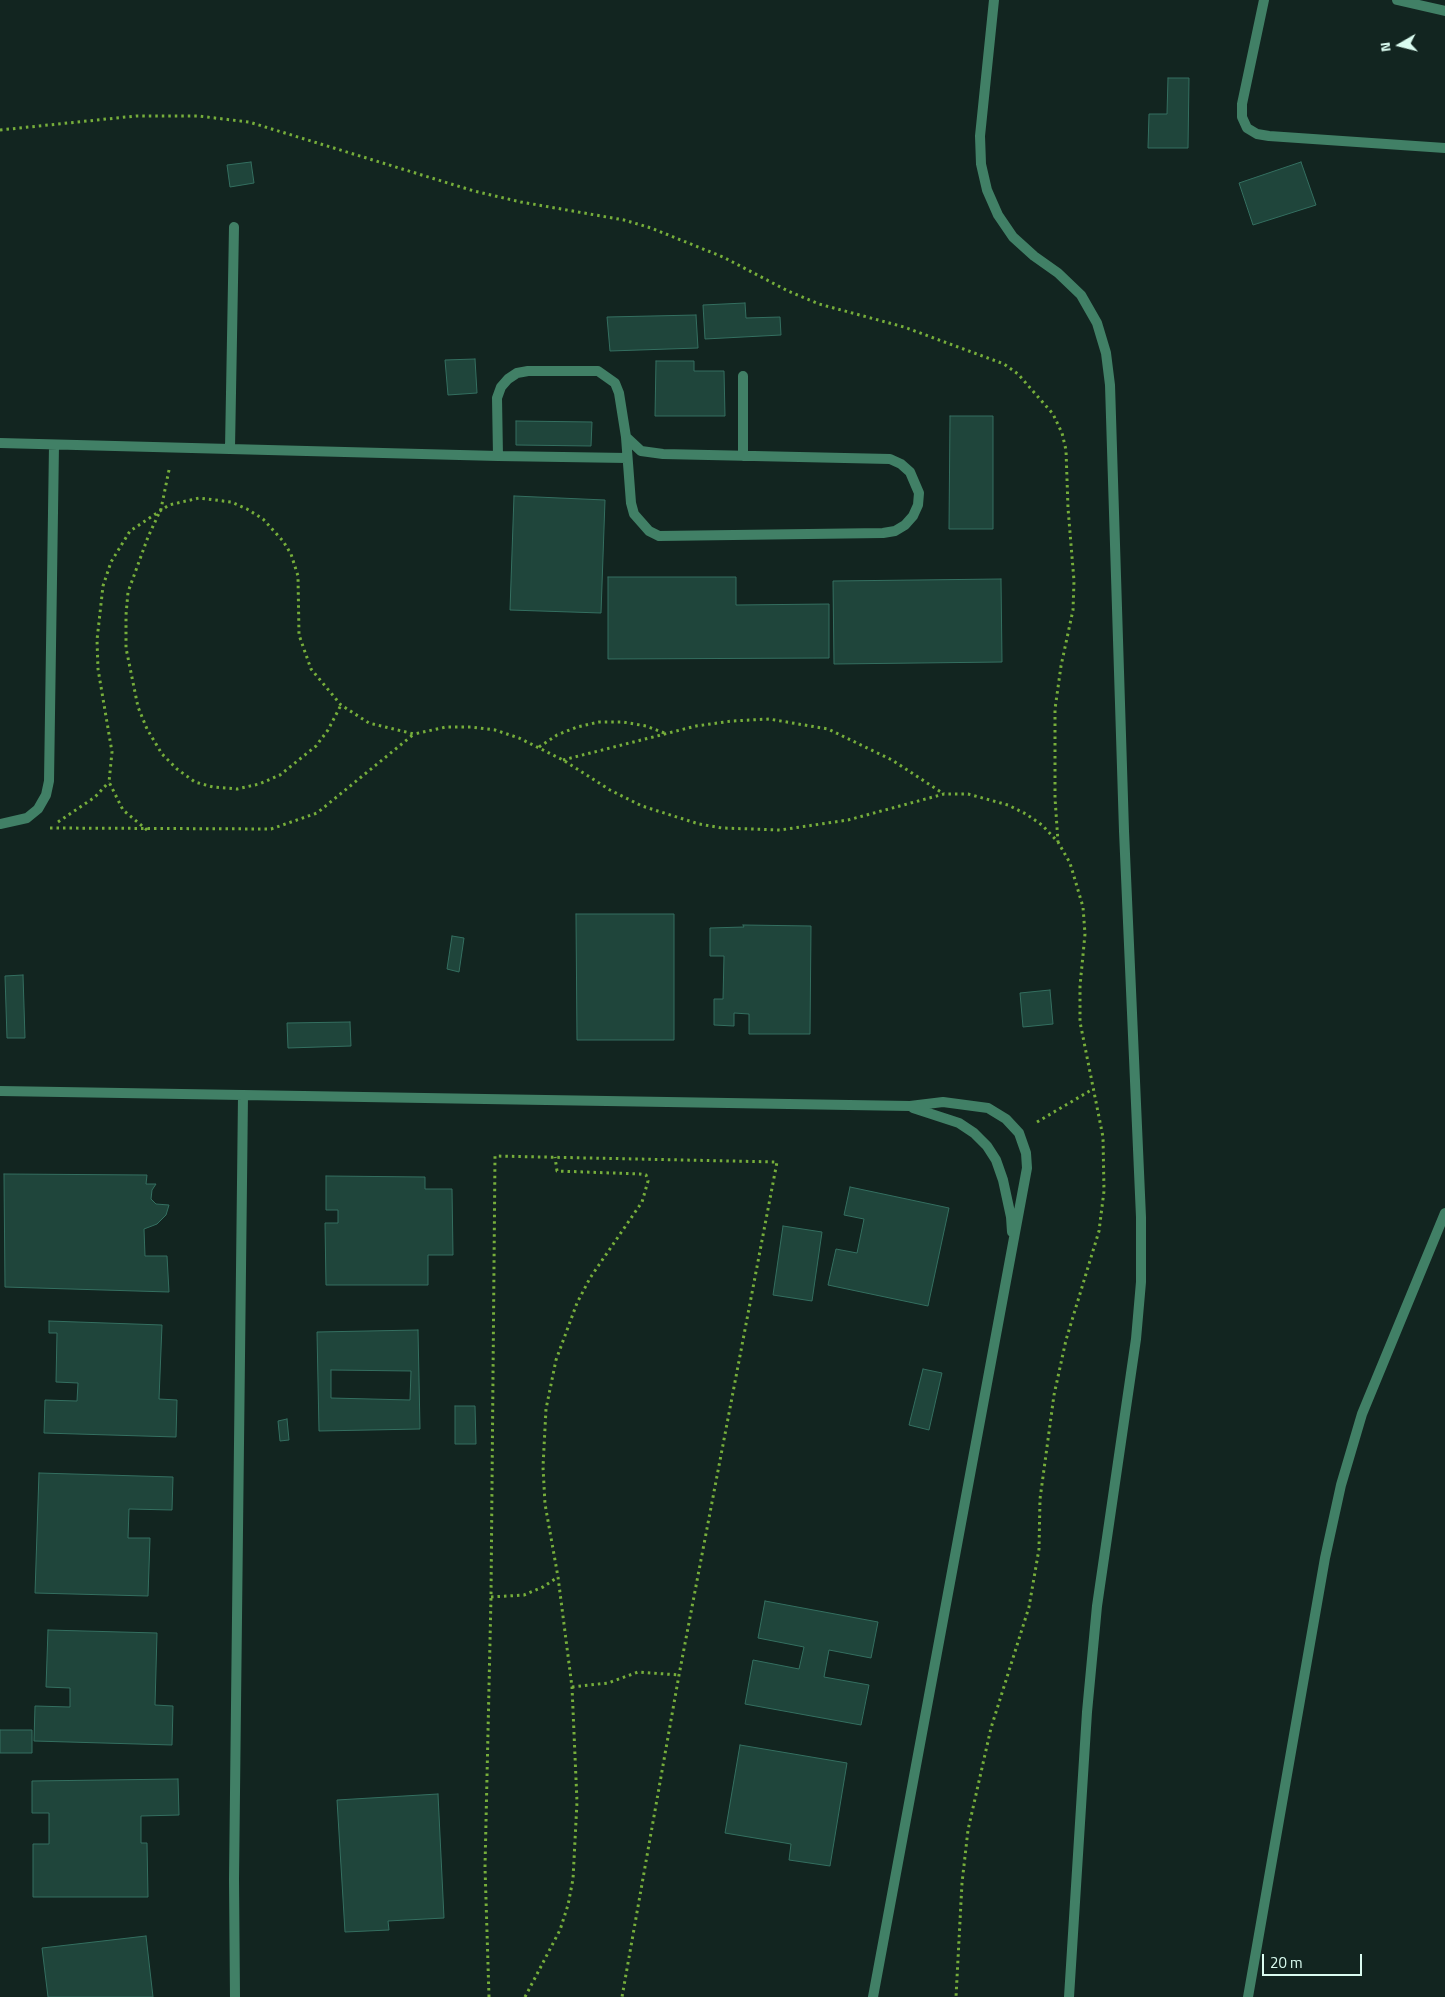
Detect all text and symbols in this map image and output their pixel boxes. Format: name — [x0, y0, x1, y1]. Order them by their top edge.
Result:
north arrow — [1375, 20, 1425, 70]
text: N — [1374, 41, 1396, 53]
scale bar — [1265, 1944, 1365, 1976]
text: 20 m — [1270, 1951, 1303, 1974]

